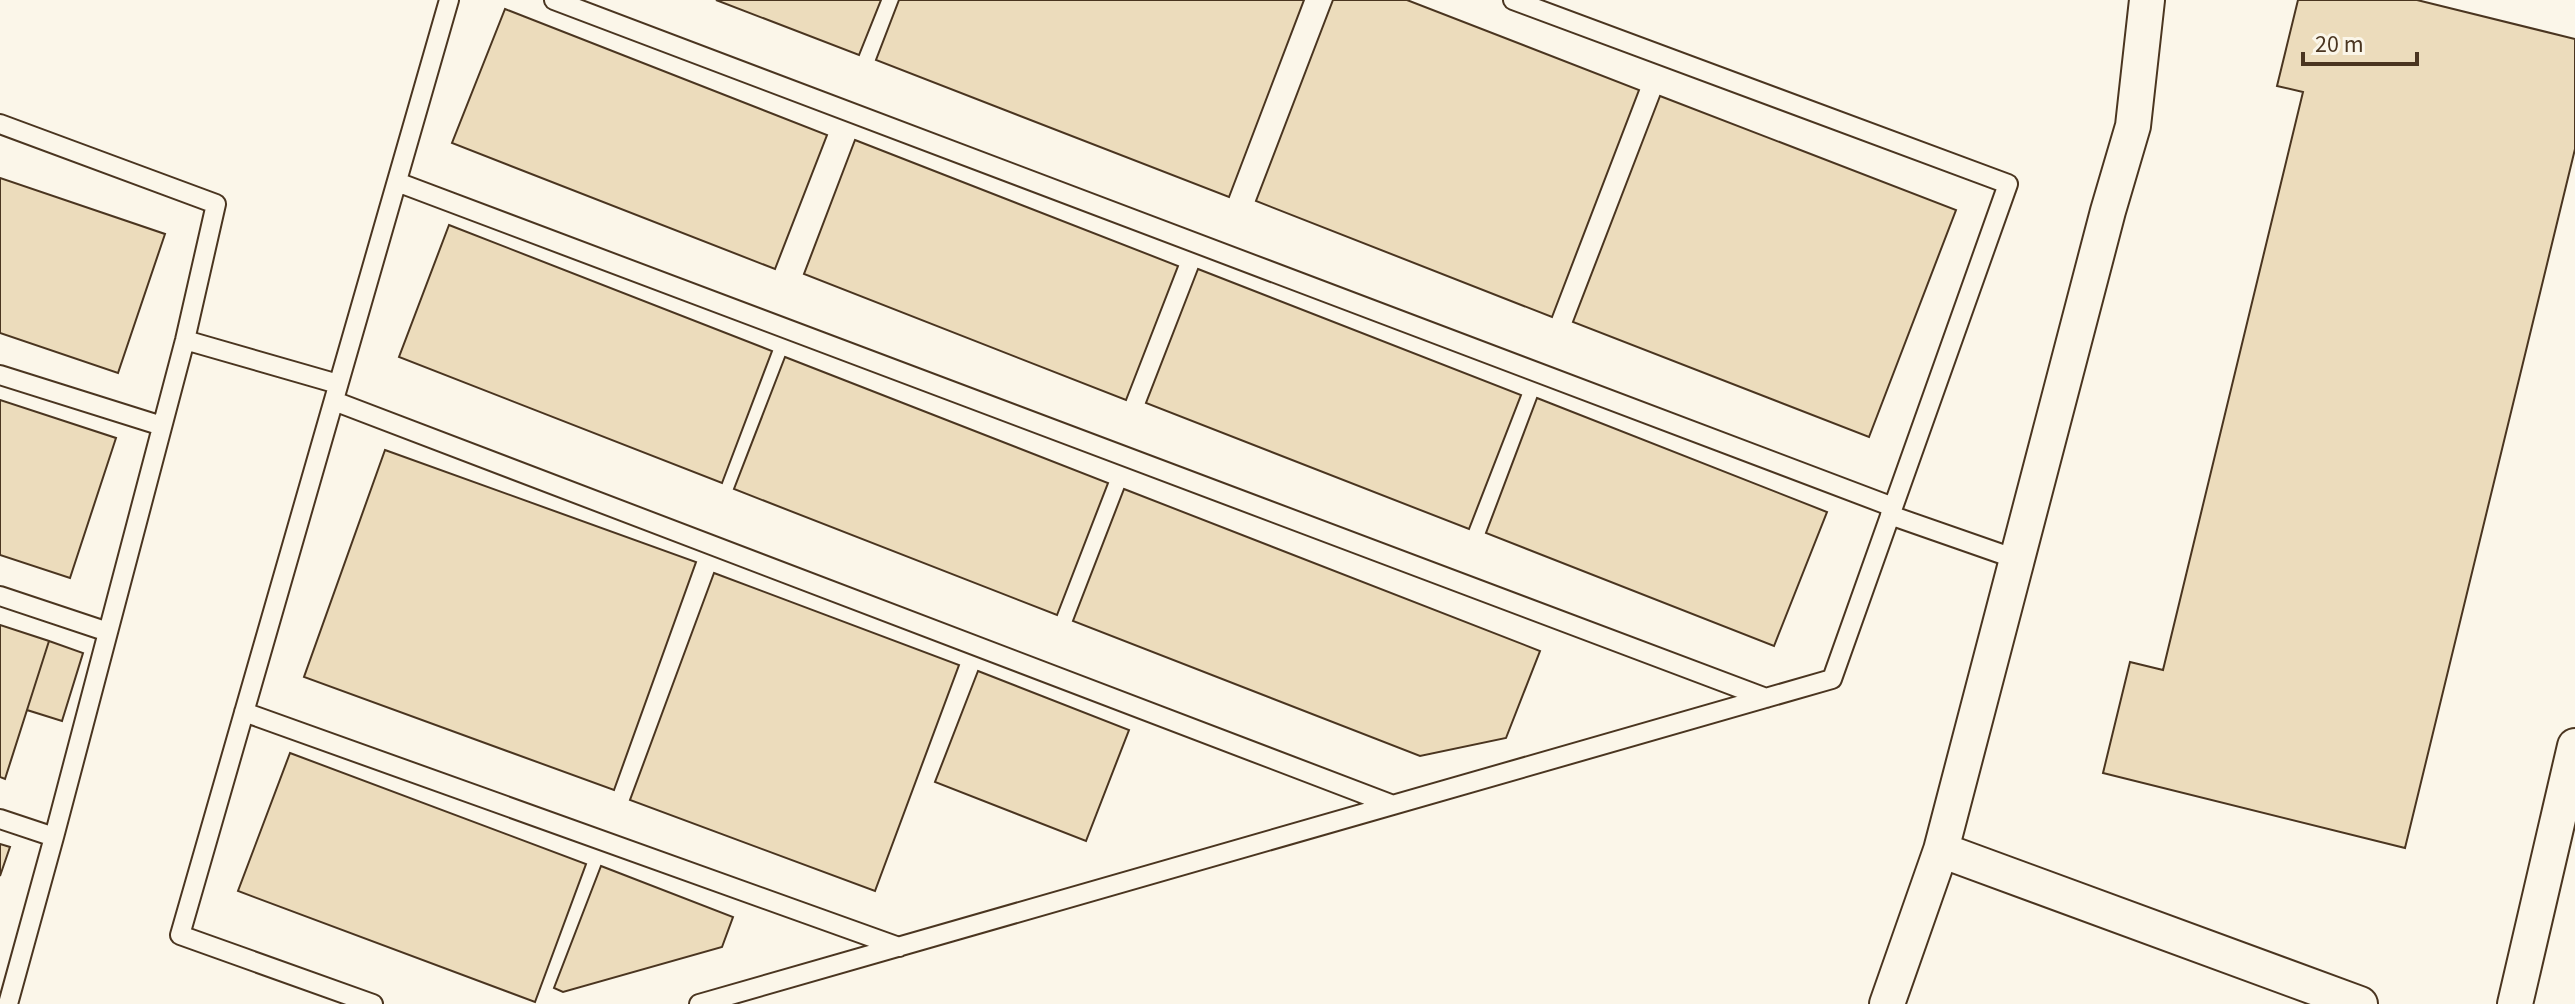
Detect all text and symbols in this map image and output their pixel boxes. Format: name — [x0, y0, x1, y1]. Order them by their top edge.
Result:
scale bar — [2303, 16, 2417, 66]
text: 20 m — [2315, 27, 2364, 62]

